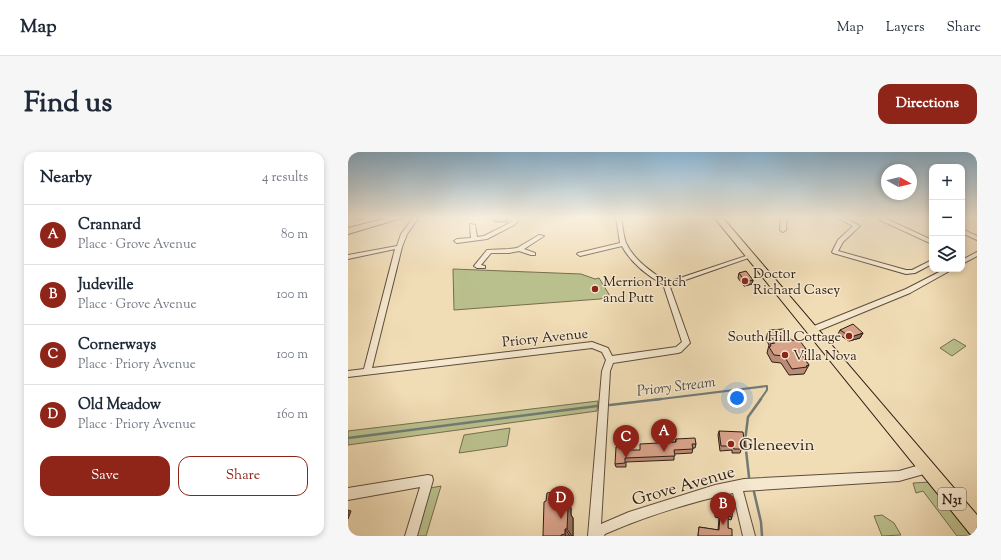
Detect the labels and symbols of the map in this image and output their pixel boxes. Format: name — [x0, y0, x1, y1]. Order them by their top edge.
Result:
north arrow — [881, 164, 917, 200]
place label: Doctor Richard Casey — [753, 265, 840, 301]
place label: Merrion Pitch and Putt — [603, 273, 686, 309]
marker: Doctor Richard Casey — [740, 276, 750, 286]
marker: Merrion Pitch and Putt — [590, 284, 600, 294]
street label: Priory Avenue — [501, 325, 589, 353]
place label: South Hill Cottage — [728, 328, 841, 348]
marker: South Hill Cottage — [844, 331, 854, 341]
place label: Villa Nova — [793, 347, 857, 367]
marker: Villa Nova — [780, 350, 790, 360]
water label: Priory Stream — [635, 372, 717, 403]
your location — [727, 388, 747, 408]
pin: A — [651, 419, 677, 452]
pin: C — [613, 425, 639, 458]
place label: Gleneevin — [739, 434, 815, 458]
marker: Gleneevin — [726, 439, 736, 449]
street label: Grove Avenue — [629, 461, 738, 513]
pin: D — [548, 486, 574, 519]
road number: N31 — [938, 488, 966, 510]
pin: B — [710, 492, 736, 525]

